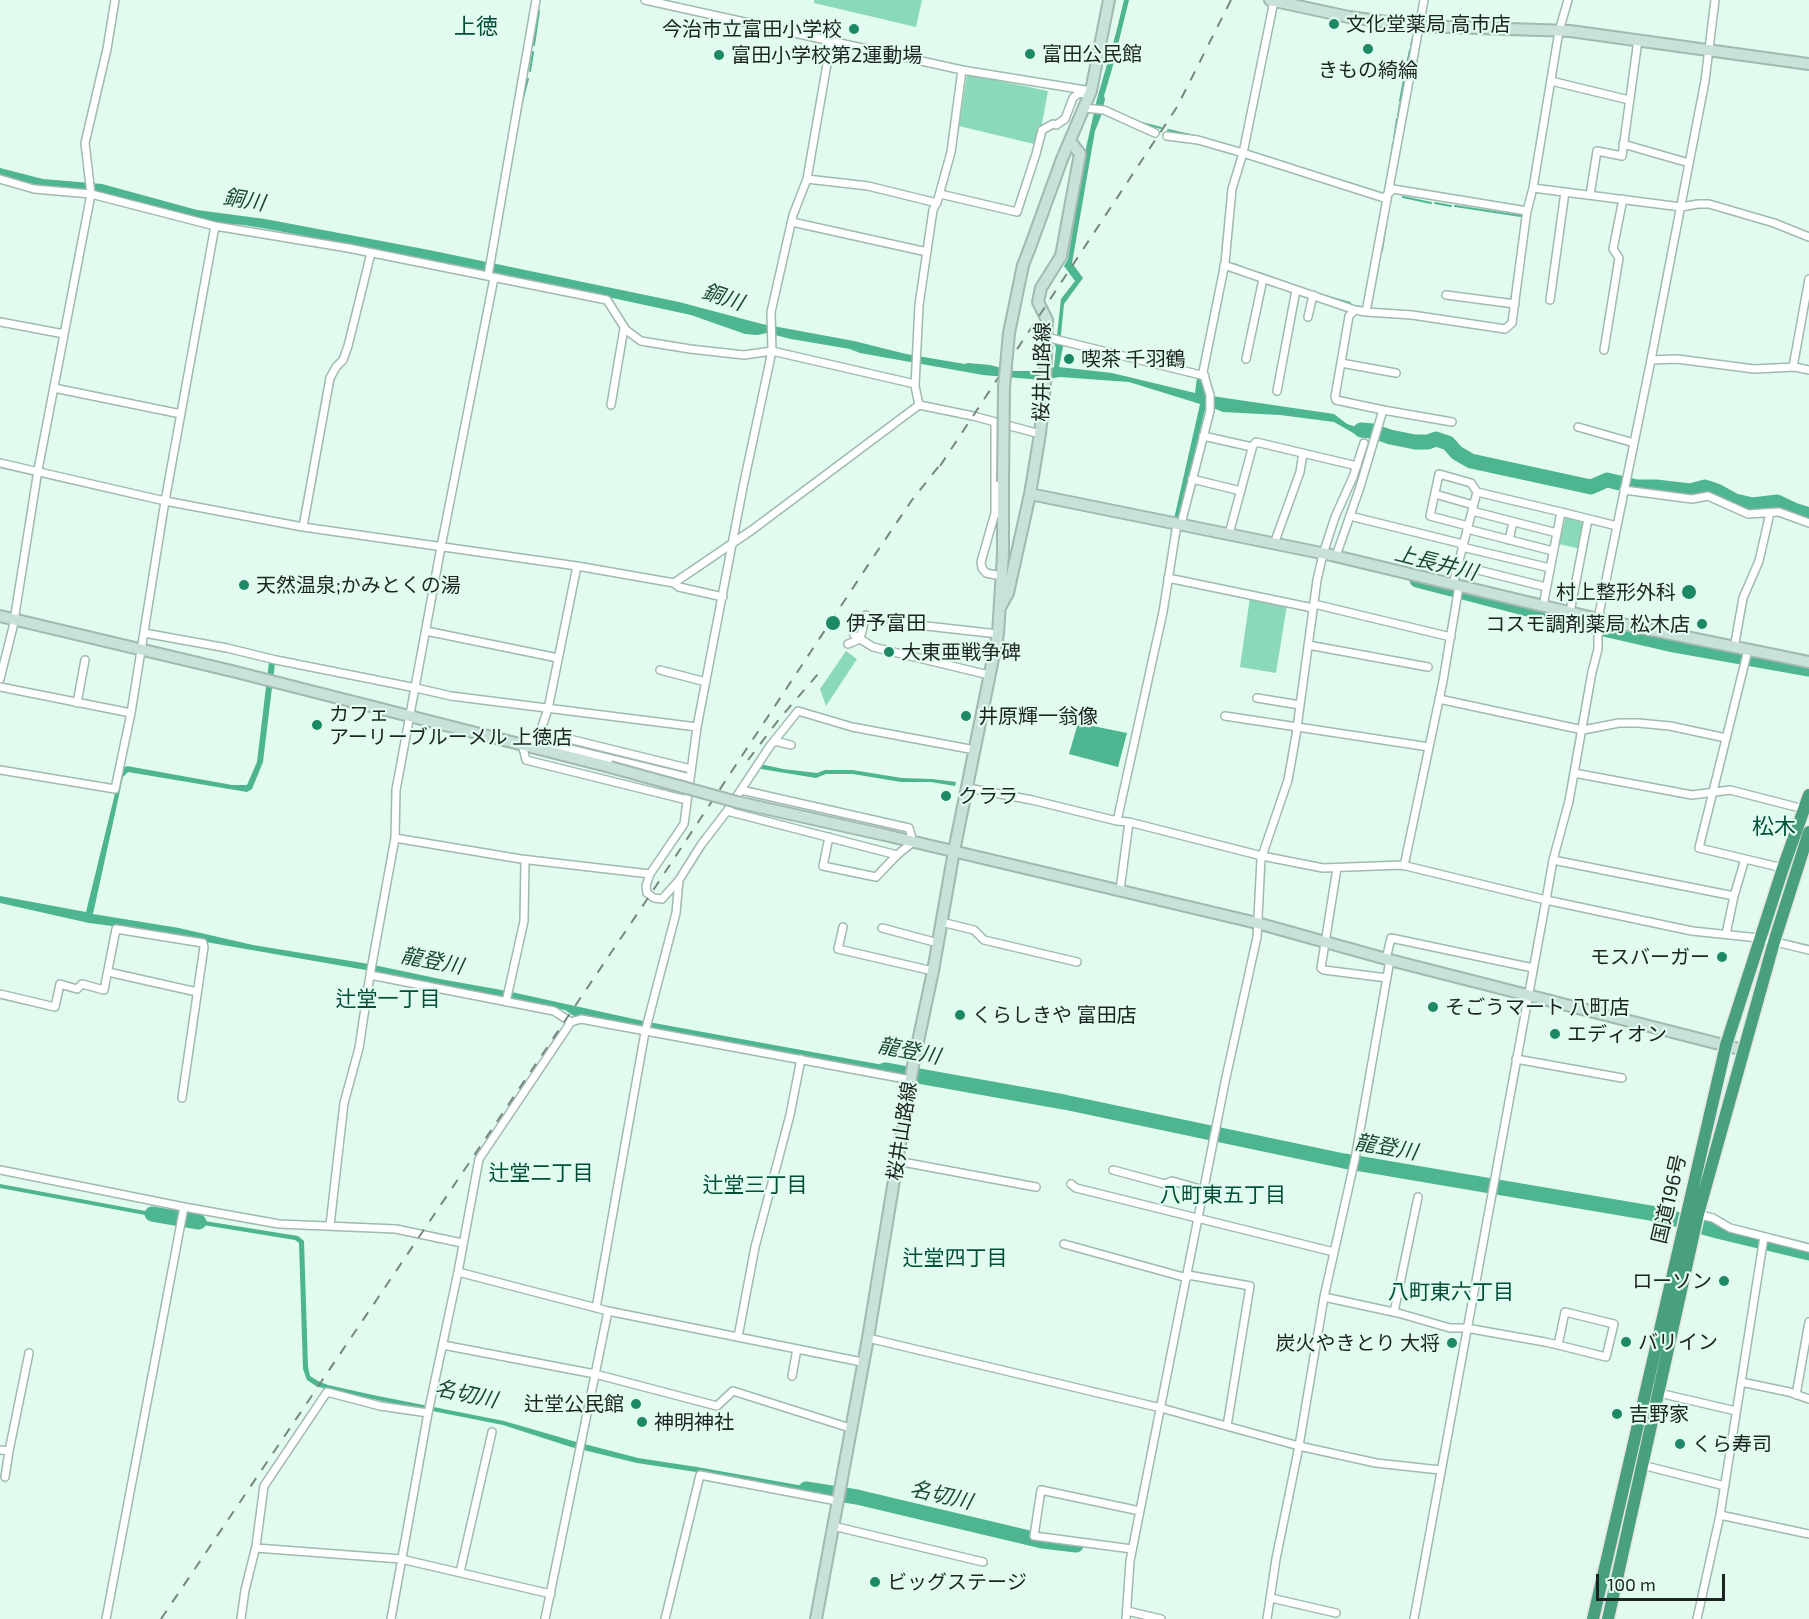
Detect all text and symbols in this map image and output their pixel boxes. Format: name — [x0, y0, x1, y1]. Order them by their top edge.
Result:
place label: 文化堂薬局 高市店 — [1346, 12, 1510, 36]
district label: 上徳 — [454, 14, 498, 40]
place label: 今治市立富田小学校 — [662, 17, 842, 41]
marker: 文化堂薬局 高市店 — [1327, 17, 1341, 31]
marker: 今治市立富田小学校 — [847, 22, 861, 36]
place label: 富田公民館 — [1042, 42, 1142, 66]
marker: きもの綺綸 — [1361, 42, 1375, 56]
place label: 富田小学校第2運動場 — [731, 43, 922, 67]
marker: 富田公民館 — [1023, 47, 1037, 61]
marker: 富田小学校第2運動場 — [712, 48, 726, 62]
place label: きもの綺綸 — [1318, 58, 1418, 82]
water label: 銅川 — [221, 184, 267, 216]
water label: 銅川 — [699, 279, 747, 315]
street label: 桜井山路線 — [1029, 322, 1055, 422]
place label: 喫茶 千羽鶴 — [1081, 347, 1185, 371]
marker: 喫茶 千羽鶴 — [1062, 352, 1076, 366]
water label: 上長井川 — [1392, 541, 1480, 585]
place label: 天然温泉;かみとくの湯 — [256, 573, 461, 597]
marker: 天然温泉;かみとくの湯 — [237, 578, 251, 592]
place label: 村上整形外科 — [1556, 580, 1676, 604]
marker: 村上整形外科 — [1680, 583, 1698, 601]
place label: 伊予富田 — [846, 611, 926, 635]
place label: コスモ調剤薬局 松木店 — [1486, 612, 1690, 636]
marker: 伊予富田 — [824, 614, 842, 632]
marker: コスモ調剤薬局 松木店 — [1695, 617, 1709, 631]
place label: 大東亜戦争碑 — [901, 640, 1021, 664]
marker: 大東亜戦争碑 — [882, 645, 896, 659]
place label: カフェ アーリーブルーメル 上徳店 — [329, 702, 572, 749]
place label: 井原輝一翁像 — [978, 704, 1098, 728]
marker: 井原輝一翁像 — [959, 709, 973, 723]
marker: カフェ アーリーブルーメル 上徳店 — [310, 718, 324, 732]
place label: クララ — [958, 784, 1018, 808]
marker: クララ — [939, 789, 953, 803]
district label: 松木 — [1752, 814, 1796, 840]
water label: 龍登川 — [399, 943, 465, 979]
place label: モスバーガー — [1590, 945, 1710, 969]
marker: モスバーガー — [1715, 950, 1729, 964]
district label: 辻堂一丁目 — [336, 986, 440, 1012]
place label: そごうマート 八町店 — [1445, 995, 1629, 1019]
marker: そごうマート 八町店 — [1426, 1000, 1440, 1014]
place label: くらしきや 富田店 — [972, 1003, 1136, 1027]
marker: くらしきや 富田店 — [953, 1008, 967, 1022]
place label: エディオン — [1567, 1022, 1667, 1046]
marker: エディオン — [1548, 1027, 1562, 1041]
water label: 龍登川 — [876, 1033, 942, 1069]
street label: 桜井山路線 — [882, 1080, 922, 1182]
water label: 龍登川 — [1353, 1129, 1419, 1165]
street label: 国道196号 — [1647, 1152, 1691, 1246]
district label: 辻堂二丁目 — [489, 1160, 593, 1186]
district label: 辻堂三丁目 — [703, 1172, 807, 1198]
district label: 八町東五丁目 — [1160, 1182, 1286, 1208]
district label: 辻堂四丁目 — [903, 1245, 1007, 1271]
place label: ローソン — [1632, 1269, 1712, 1293]
marker: ローソン — [1717, 1274, 1731, 1288]
district label: 八町東六丁目 — [1388, 1279, 1514, 1305]
place label: バリイン — [1638, 1330, 1718, 1354]
place label: 炭火やきとり 大将 — [1276, 1331, 1440, 1355]
marker: バリイン — [1619, 1335, 1633, 1349]
marker: 炭火やきとり 大将 — [1445, 1336, 1459, 1350]
water label: 名切川 — [433, 1375, 499, 1413]
place label: 辻堂公民館 — [524, 1392, 624, 1416]
marker: 辻堂公民館 — [629, 1397, 643, 1411]
place label: 吉野家 — [1629, 1402, 1689, 1426]
marker: 吉野家 — [1610, 1407, 1624, 1421]
place label: 神明神社 — [654, 1410, 734, 1434]
marker: 神明神社 — [635, 1415, 649, 1429]
place label: くら寿司 — [1692, 1432, 1772, 1456]
marker: くら寿司 — [1673, 1437, 1687, 1451]
water label: 名切川 — [907, 1476, 975, 1514]
scale bar — [1599, 1562, 1728, 1600]
place label: ビッグステージ — [887, 1570, 1027, 1594]
text: 100 m — [1607, 1573, 1656, 1595]
marker: ビッグステージ — [868, 1575, 882, 1589]

